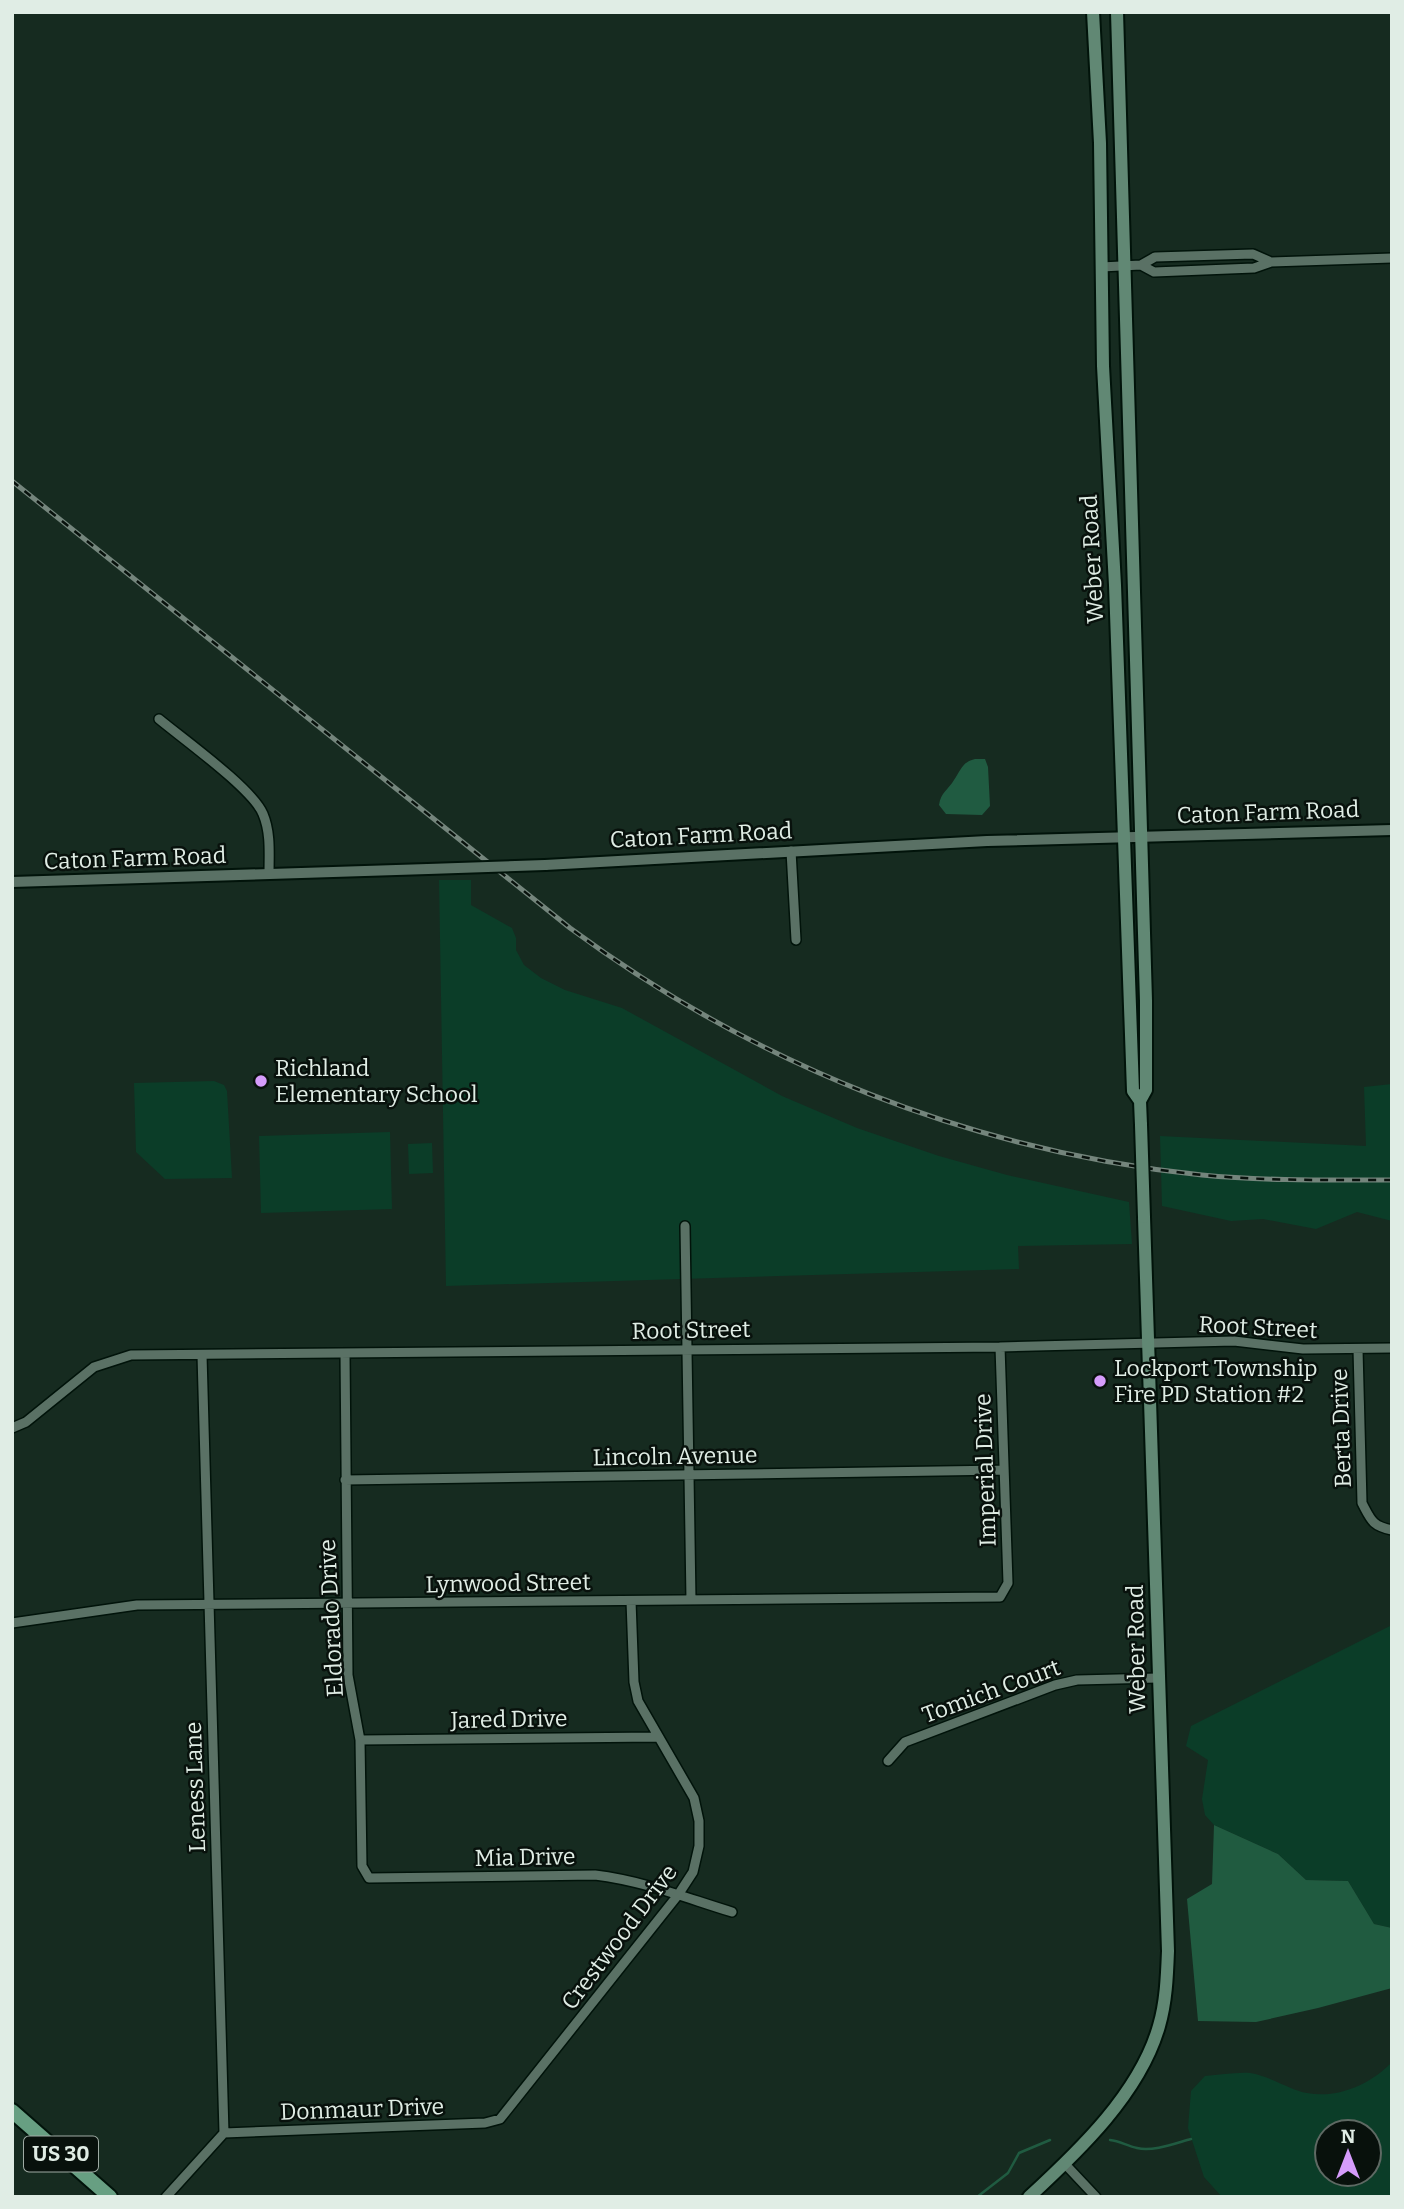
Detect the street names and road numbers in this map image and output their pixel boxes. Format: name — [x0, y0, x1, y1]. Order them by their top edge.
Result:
street label: Weber Road — [1075, 493, 1109, 624]
street label: Caton Farm Road — [1176, 795, 1360, 829]
street label: Caton Farm Road — [609, 816, 793, 854]
street label: Caton Farm Road — [43, 841, 227, 875]
street label: Root Street — [1198, 1310, 1318, 1344]
street label: Root Street — [631, 1315, 751, 1345]
street label: Berta Drive — [1325, 1368, 1357, 1488]
street label: Imperial Drive — [968, 1393, 1002, 1547]
street label: Lincoln Avenue — [592, 1441, 758, 1471]
street label: Eldorado Drive — [313, 1538, 349, 1698]
street label: Lynwood Street — [425, 1568, 591, 1598]
street label: Weber Road — [1121, 1584, 1151, 1714]
street label: Tomich Court — [918, 1653, 1064, 1729]
street label: Jared Drive — [449, 1704, 568, 1734]
street label: Leness Lane — [179, 1721, 211, 1853]
street label: Mia Drive — [474, 1842, 576, 1872]
street label: Crestwood Drive — [555, 1859, 683, 2015]
street label: Donmaur Drive — [279, 2092, 445, 2126]
road number: US 30 — [24, 2136, 98, 2172]

